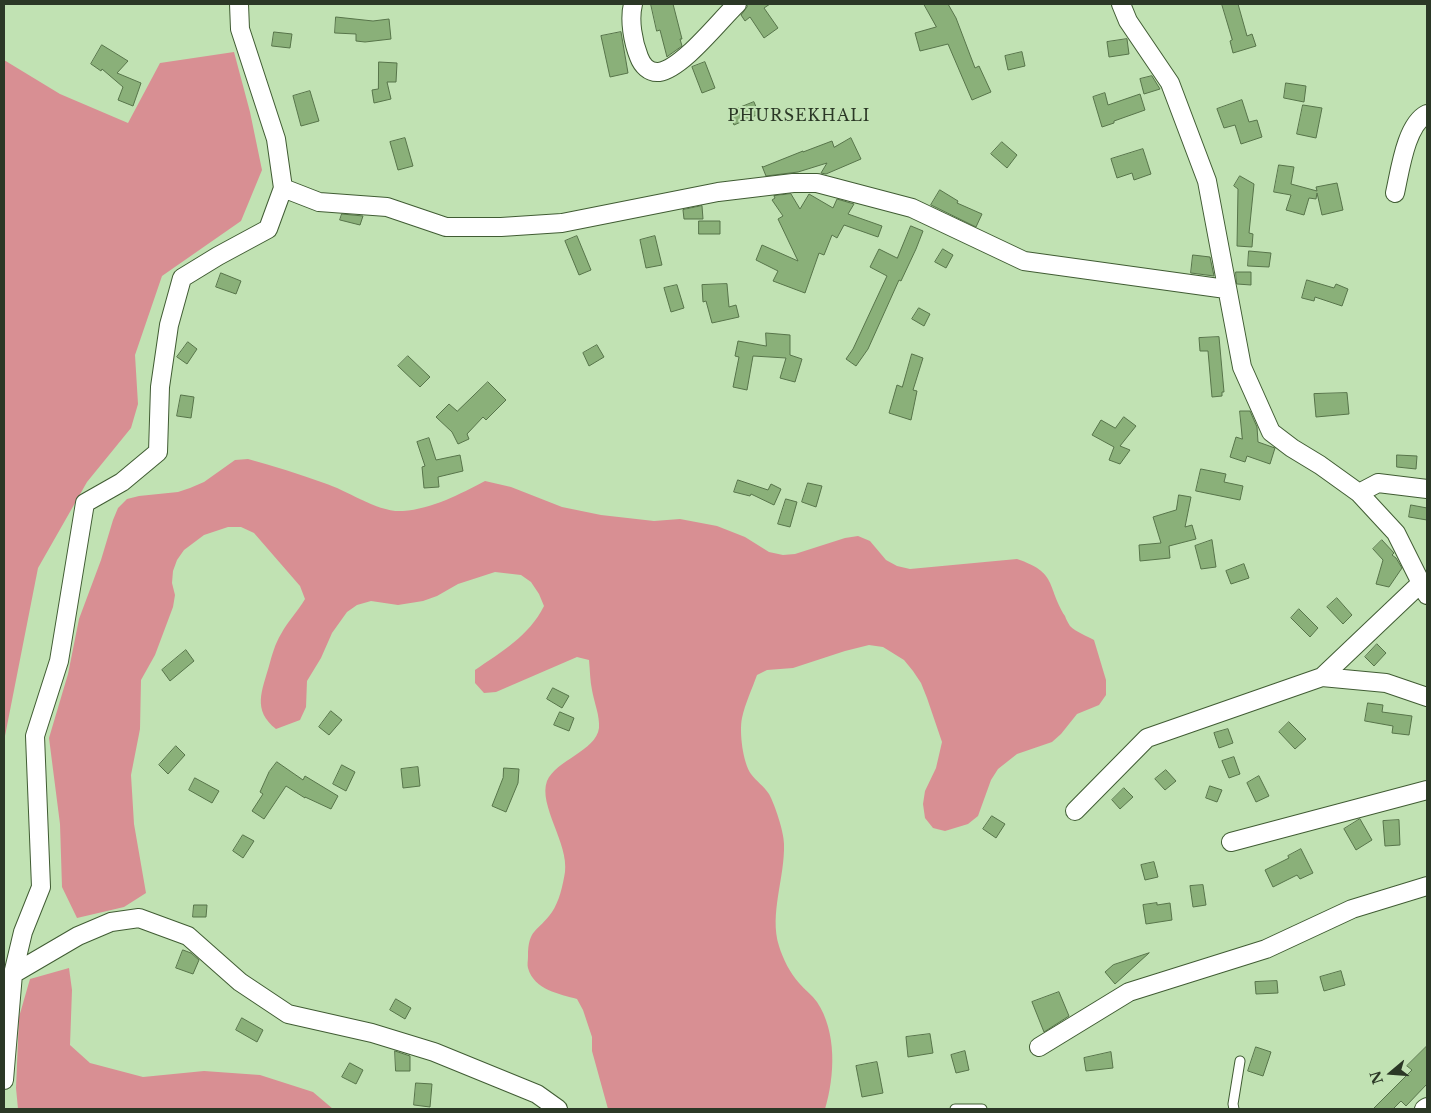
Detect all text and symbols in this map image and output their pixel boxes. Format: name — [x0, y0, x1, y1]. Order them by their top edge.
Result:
district label: PHURSEKHALI — [726, 106, 872, 126]
north arrow — [1366, 1048, 1416, 1098]
text: N — [1366, 1069, 1387, 1087]

